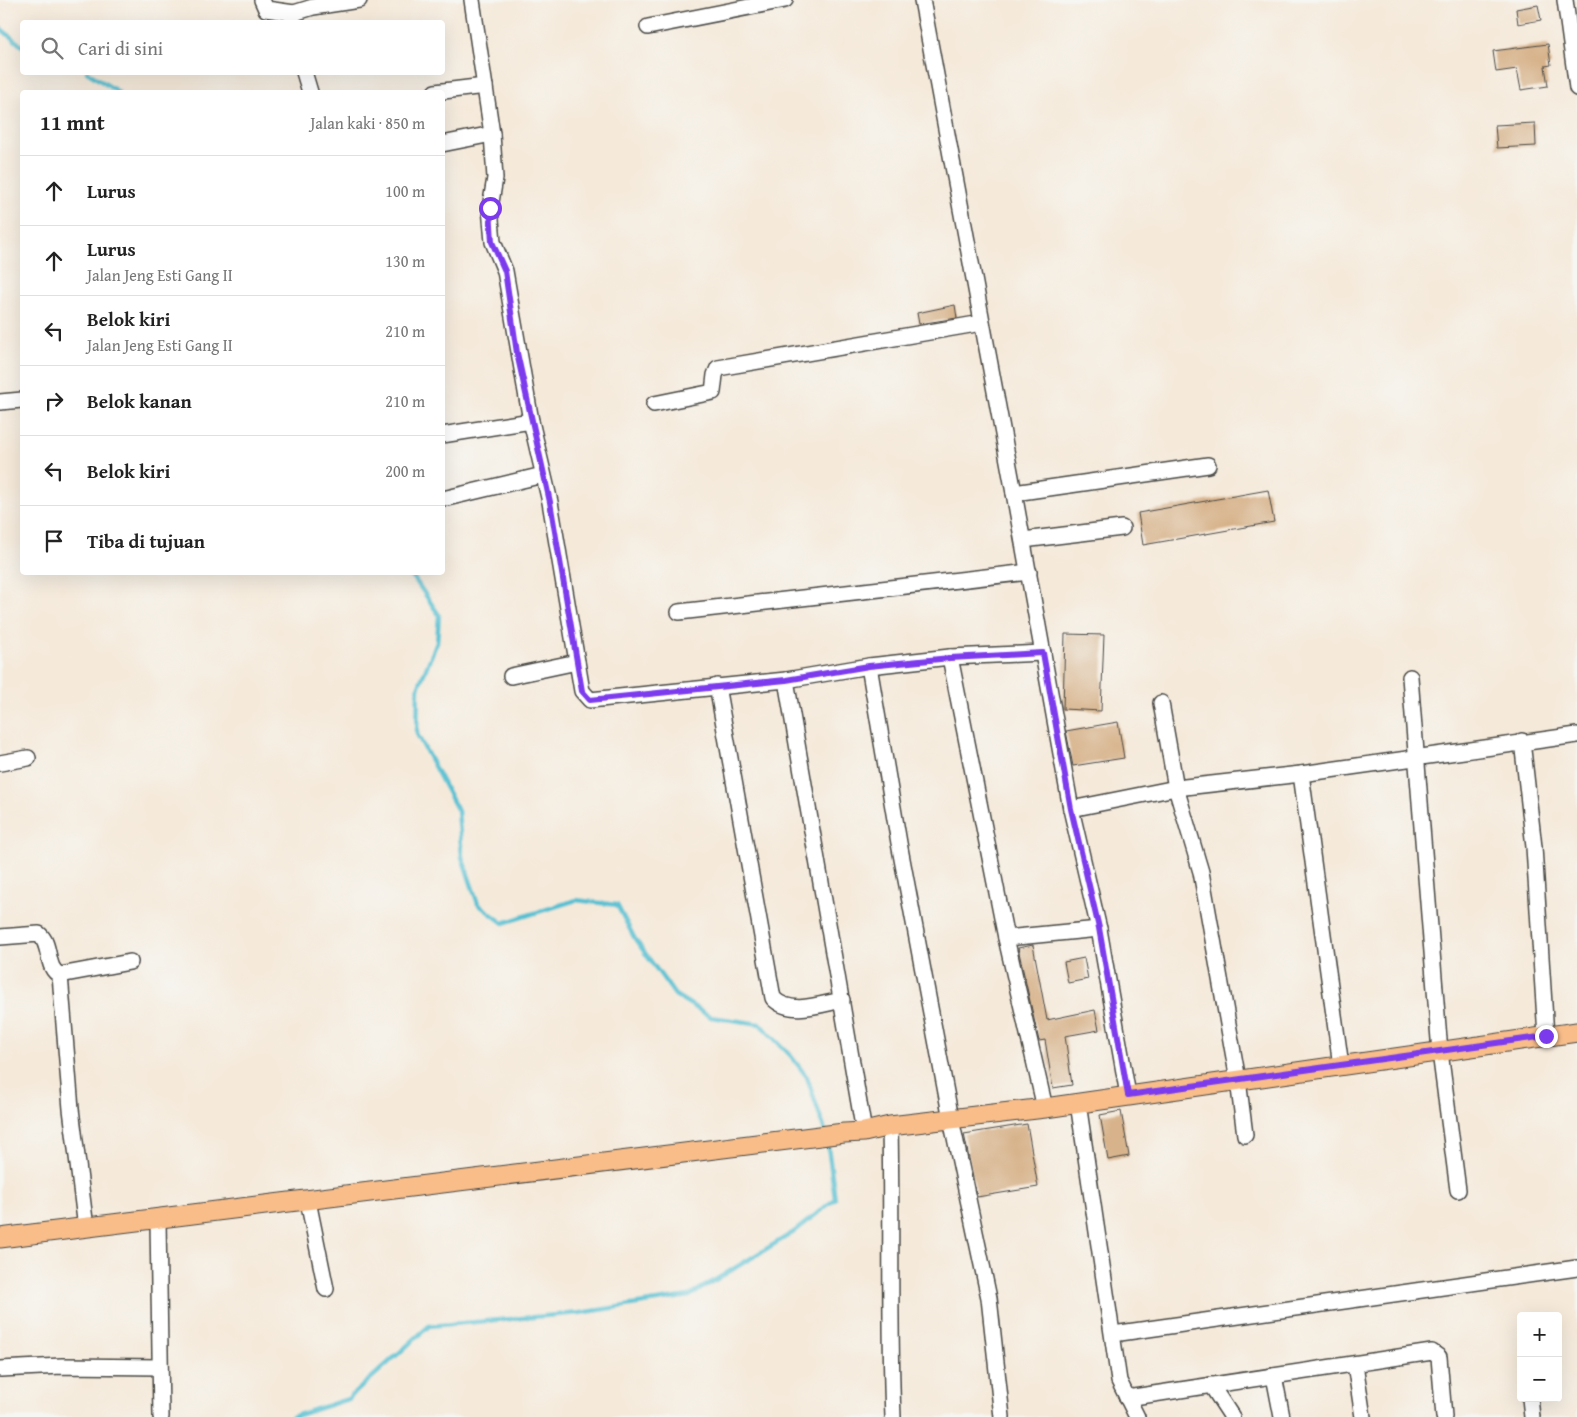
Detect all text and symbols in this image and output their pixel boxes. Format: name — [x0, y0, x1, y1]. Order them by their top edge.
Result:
search box — [20, 20, 445, 75]
icon: search — [38, 34, 66, 62]
text: Cari di sini — [78, 34, 163, 62]
text: 11 mnt — [40, 107, 105, 138]
text: Jalan kaki · 850 m — [310, 111, 425, 135]
icon: ahead — [40, 177, 68, 205]
text: Lurus — [87, 177, 136, 205]
text: 100 m — [385, 179, 425, 203]
route start — [479, 197, 502, 220]
text: Lurus — [87, 235, 136, 263]
icon: ahead — [40, 247, 68, 275]
text: 130 m — [385, 249, 425, 273]
text: Jalan Jeng Esti Gang II — [87, 263, 233, 287]
text: Belok kiri — [87, 305, 170, 333]
icon: left — [40, 317, 68, 345]
text: 210 m — [385, 319, 425, 343]
text: Jalan Jeng Esti Gang II — [87, 333, 233, 357]
icon: right — [40, 387, 68, 415]
text: Belok kanan — [87, 387, 192, 415]
text: 210 m — [385, 389, 425, 413]
icon: left — [40, 457, 68, 485]
text: Belok kiri — [87, 457, 170, 485]
text: 200 m — [385, 459, 425, 483]
icon: arrive — [40, 527, 68, 555]
text: Tiba di tujuan — [87, 527, 205, 555]
route end — [1535, 1025, 1558, 1048]
map controls — [1517, 1312, 1562, 1402]
button: + — [1517, 1312, 1562, 1357]
button: − — [1517, 1357, 1562, 1402]

